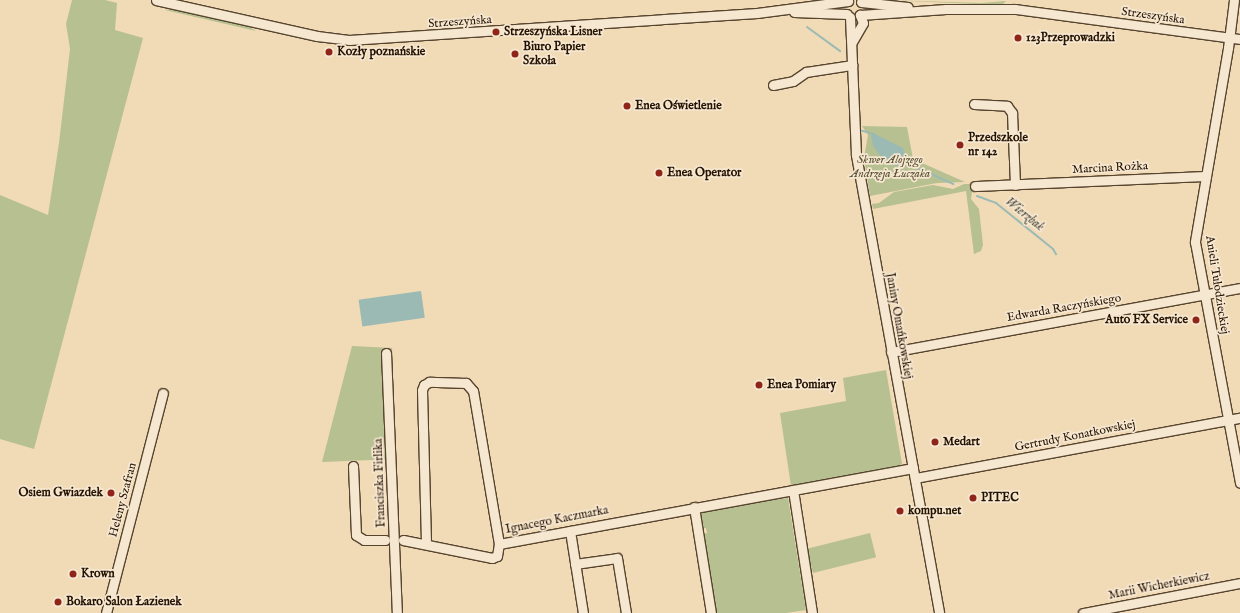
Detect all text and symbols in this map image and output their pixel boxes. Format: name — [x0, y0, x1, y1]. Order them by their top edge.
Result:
street label: Strzeszyńska — [1120, 4, 1186, 28]
street label: Strzeszyńska — [428, 13, 492, 31]
place label: Strzeszyńska Lisner — [504, 25, 603, 39]
marker: Strzeszyńska Lisner — [491, 27, 501, 37]
place label: 123Przeprowadzki — [1026, 31, 1115, 45]
marker: 123Przeprowadzki — [1013, 33, 1023, 43]
place label: Biuro Papier Szkoła — [523, 40, 585, 68]
place label: Kozły poznańskie — [337, 45, 425, 59]
marker: Kozły poznańskie — [324, 47, 334, 57]
marker: Biuro Papier Szkoła — [510, 49, 520, 59]
place label: Enea Oświetlenie — [635, 99, 722, 113]
marker: Enea Oświetlenie — [622, 101, 632, 111]
place label: Przedszkole nr 142 — [968, 131, 1028, 159]
marker: Przedszkole nr 142 — [955, 140, 965, 150]
park label: Skwer Alojzego Andrzeja Łuczaka — [850, 153, 930, 181]
street label: Marcina Rożka — [1072, 159, 1148, 177]
place label: Enea Operator — [667, 166, 741, 180]
marker: Enea Operator — [654, 168, 664, 178]
water label: Wierzbak — [1001, 195, 1047, 235]
street label: Anieli Tułodzieckiej — [1202, 235, 1232, 335]
street label: Janiny Omańkowskiej — [883, 272, 915, 380]
street label: Edwarda Raczyńskiego — [1006, 291, 1122, 325]
place label: Auto FX Service — [1105, 313, 1188, 327]
marker: Auto FX Service — [1191, 315, 1201, 325]
place label: Enea Pomiary — [767, 378, 836, 392]
marker: Enea Pomiary — [754, 380, 764, 390]
street label: Gertrudy Konatkowskiej — [1013, 417, 1137, 455]
place label: Medart — [943, 435, 980, 449]
marker: Medart — [930, 437, 940, 447]
street label: Franciszka Firlika — [371, 438, 389, 528]
street label: Heleny Szafran — [106, 461, 140, 539]
place label: Osiem Gwiazdek — [19, 486, 103, 500]
marker: Osiem Gwiazdek — [106, 488, 116, 498]
place label: PITEC — [981, 491, 1019, 505]
marker: PITEC — [968, 493, 978, 503]
street label: Ignacego Kaczmarka — [504, 503, 610, 537]
place label: kompu.net — [908, 504, 961, 518]
marker: kompu.net — [895, 506, 905, 516]
place label: Krown — [81, 567, 115, 581]
marker: Krown — [68, 569, 78, 579]
street label: Marii Wicherkiewicz — [1107, 569, 1211, 603]
place label: Bokaro Salon Łazienek — [66, 595, 182, 609]
marker: Bokaro Salon Łazienek — [53, 597, 63, 607]

